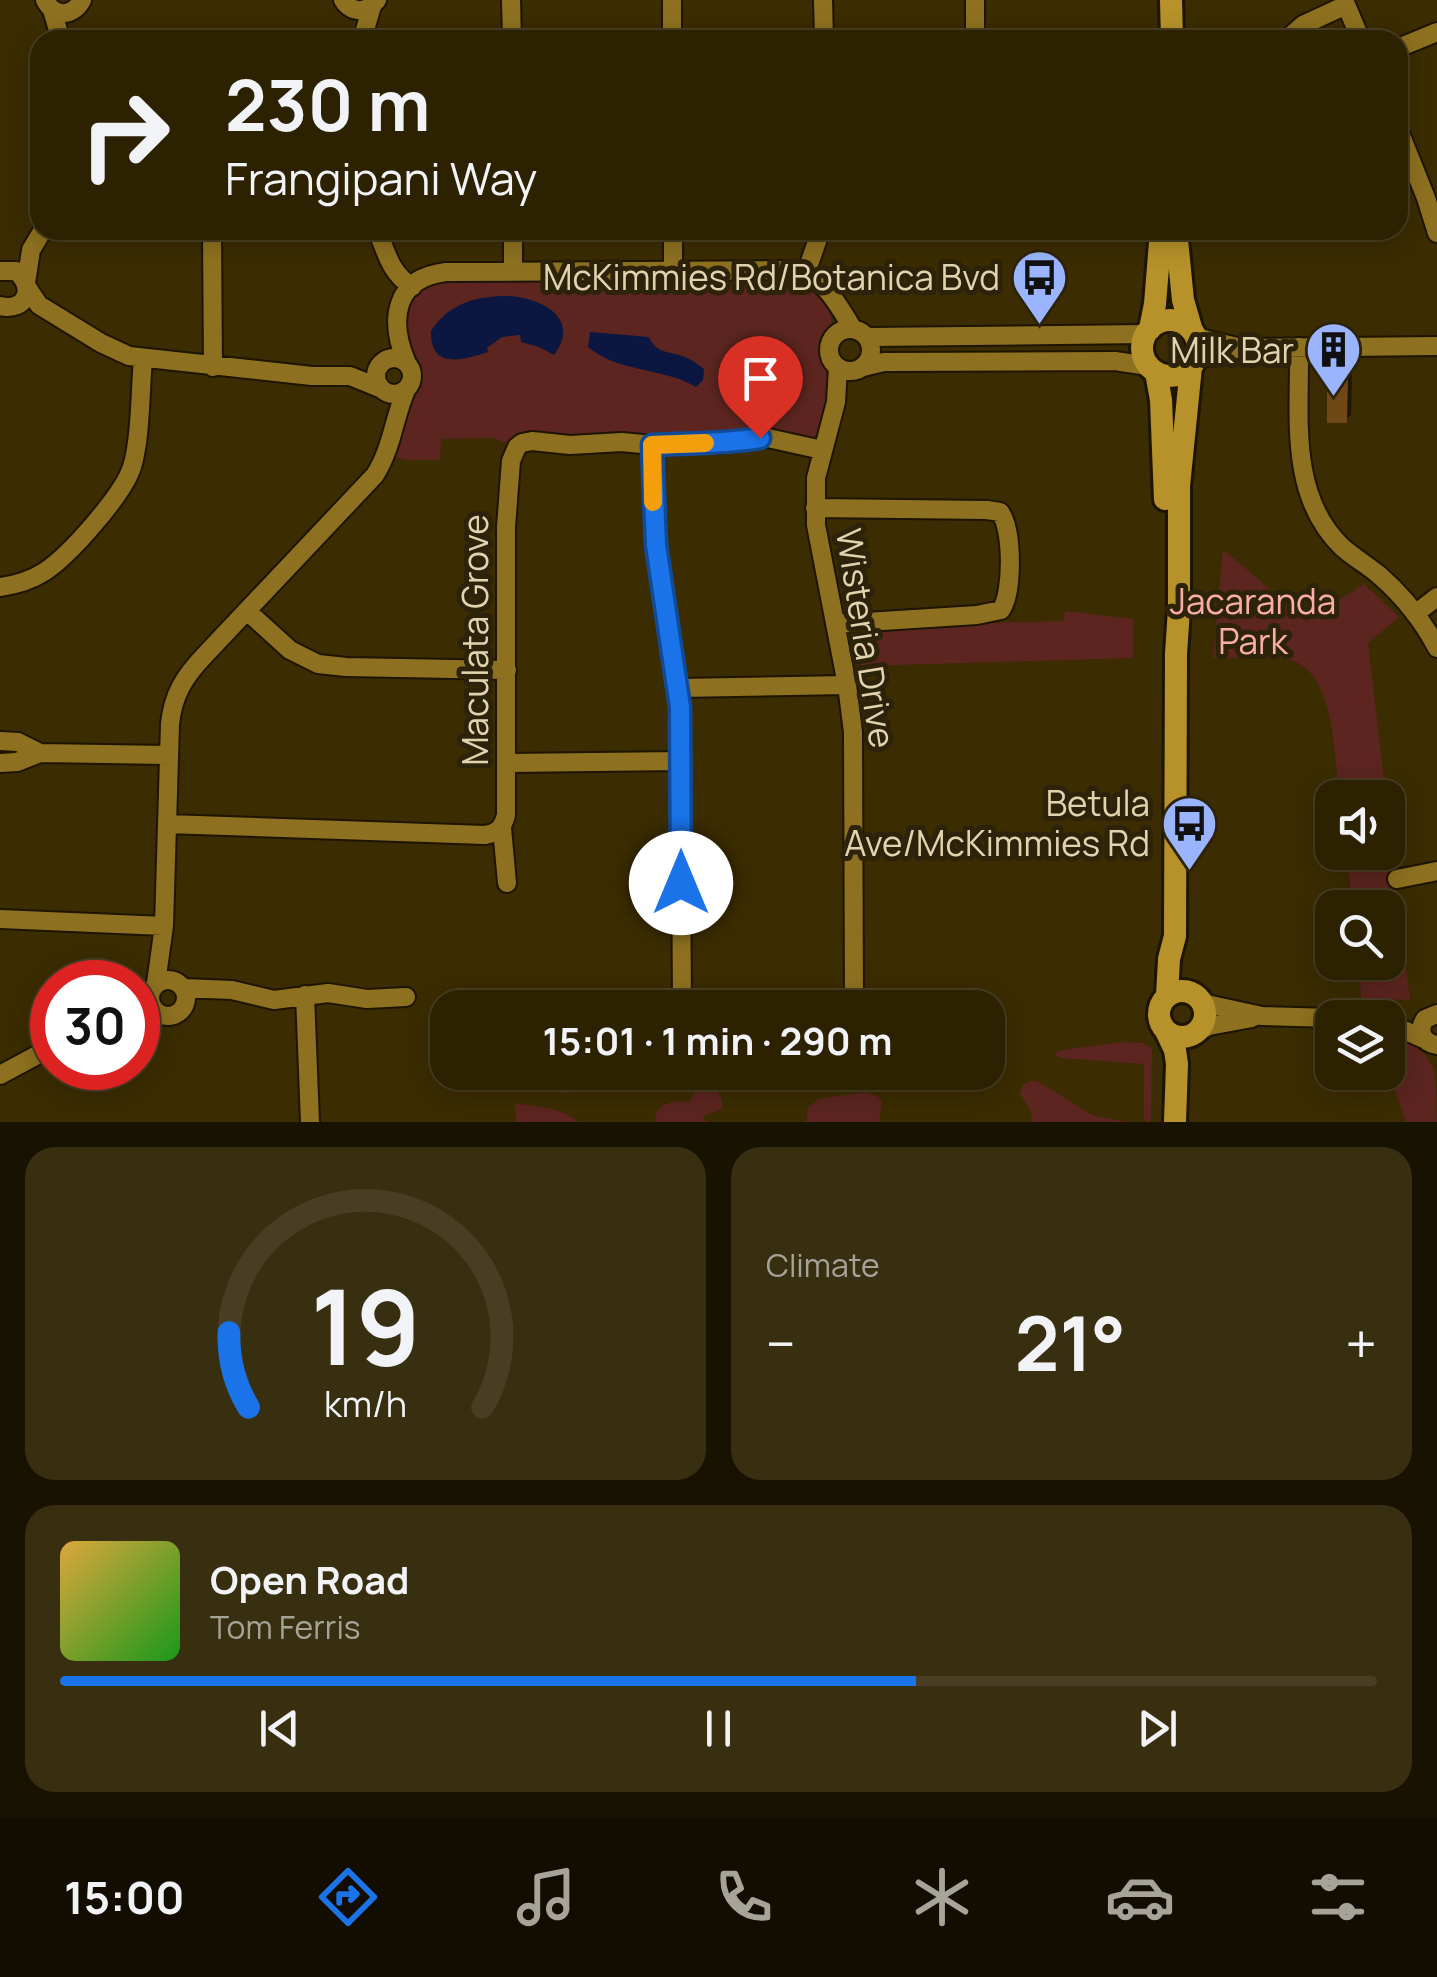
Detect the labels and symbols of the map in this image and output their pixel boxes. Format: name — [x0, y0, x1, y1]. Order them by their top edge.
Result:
bus stop icon: McKimmies Rd/Botanica Bvd — [1009, 247, 1069, 326]
place label: McKimmies Rd/Botanica Bvd — [543, 253, 1000, 301]
building icon: Milk Bar — [1303, 320, 1363, 399]
place label: Milk Bar — [1170, 326, 1294, 374]
pin — [718, 336, 803, 439]
street label: Maculata Grove — [451, 514, 499, 766]
street label: Wisteria Drive — [825, 525, 907, 751]
park label: Jacaranda Park — [1170, 577, 1336, 665]
place label: Betula Ave/McKimmies Rd — [844, 779, 1150, 867]
bus stop icon: Betula Ave/McKimmies Rd — [1159, 793, 1219, 872]
position arrow — [629, 831, 733, 935]
speed limit sign: 30 — [30, 960, 160, 1090]

